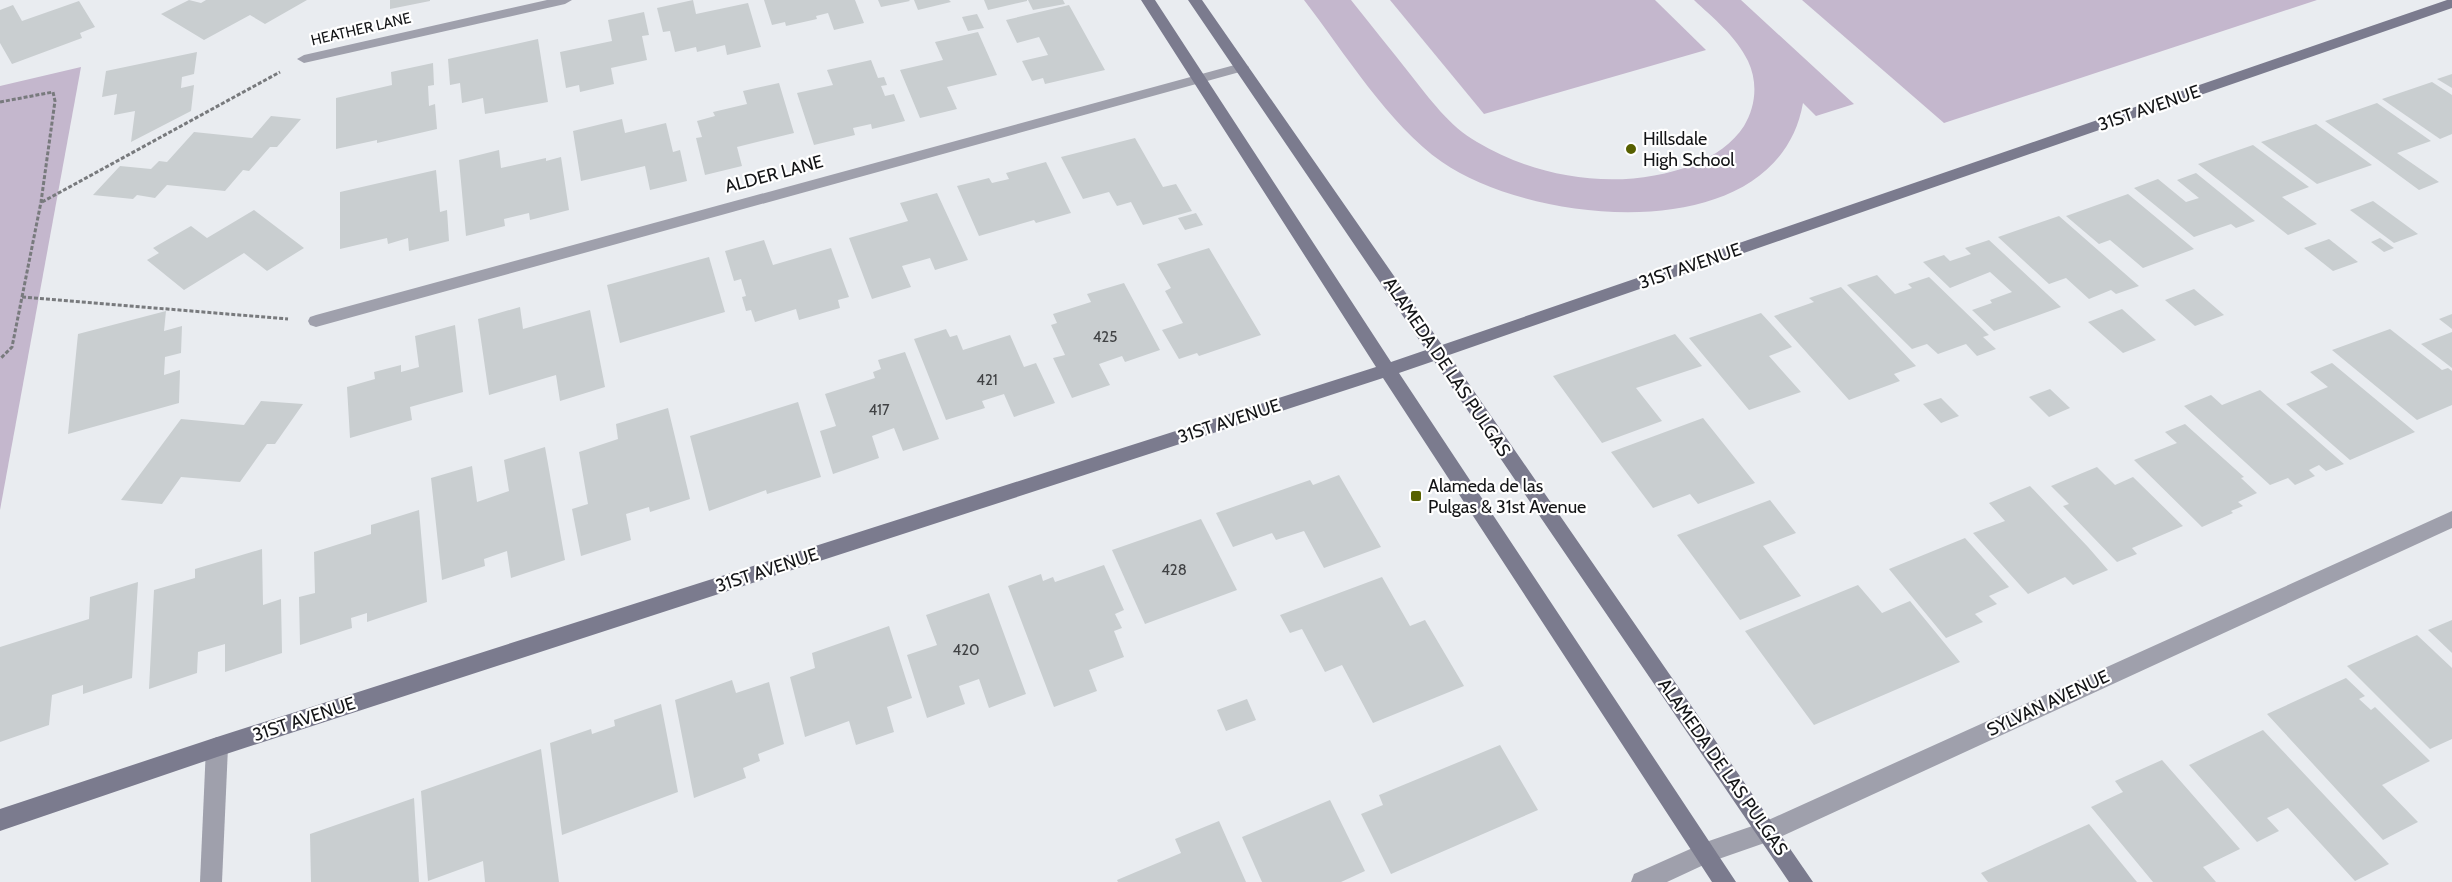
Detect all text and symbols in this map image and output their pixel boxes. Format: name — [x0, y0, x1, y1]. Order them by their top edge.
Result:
street label: HEATHER LANE — [309, 9, 413, 49]
street label: 31ST AVENUE — [2095, 80, 2203, 136]
place label: Hillsdale High School — [1643, 128, 1735, 171]
marker: Hillsdale High School — [1624, 142, 1638, 156]
street label: ALDER LANE — [722, 150, 826, 198]
street label: 31ST AVENUE — [1636, 238, 1744, 294]
street label: ALAMEDA DE LAS PULGAS — [1379, 273, 1515, 461]
house number: 425 — [1093, 328, 1117, 346]
house number: 421 — [976, 371, 998, 389]
street label: 31ST AVENUE — [1175, 394, 1283, 448]
house number: 417 — [868, 401, 890, 419]
place label: Alameda de las Pulgas & 31st Avenue — [1428, 475, 1586, 518]
marker: Alameda de las Pulgas & 31st Avenue — [1409, 489, 1423, 503]
street label: 31ST AVENUE — [713, 543, 821, 597]
house number: 428 — [1161, 561, 1187, 579]
house number: 420 — [953, 641, 980, 659]
street label: SYLVAN AVENUE — [1983, 665, 2113, 741]
street label: ALAMEDA DE LAS PULGAS — [1653, 674, 1793, 860]
street label: 31ST AVENUE — [250, 692, 358, 746]

